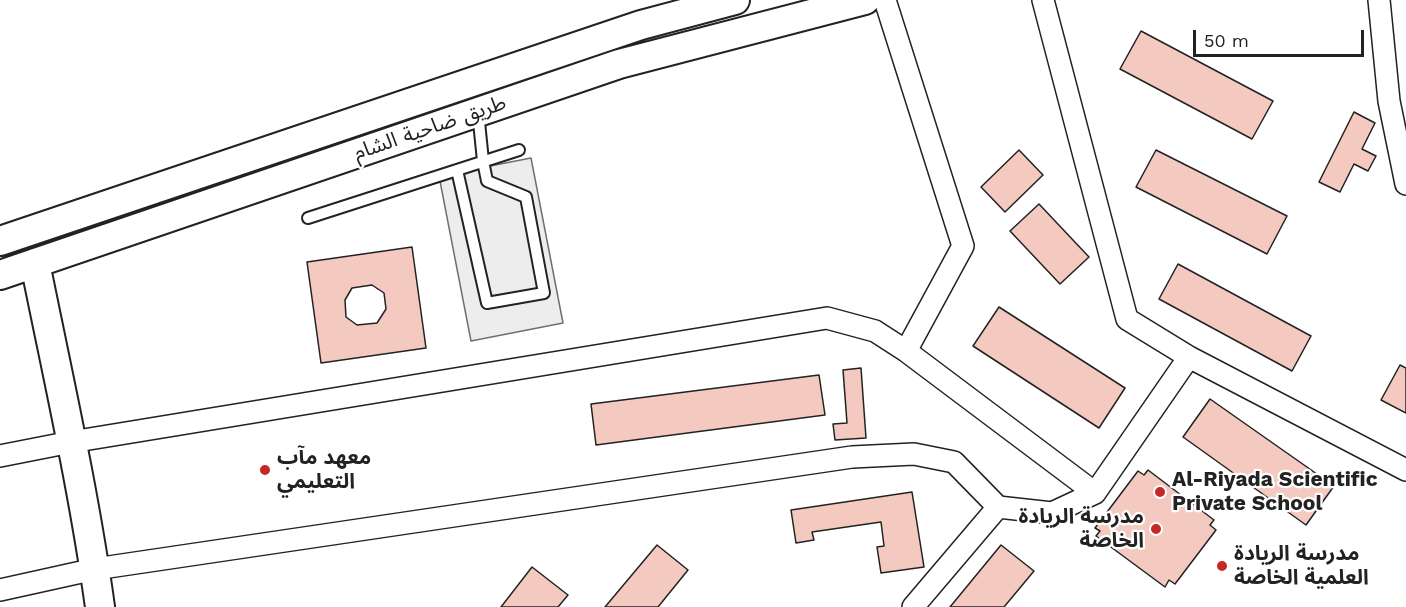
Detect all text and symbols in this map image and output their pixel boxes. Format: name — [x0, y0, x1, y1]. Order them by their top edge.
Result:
scale bar — [1196, 18, 1367, 56]
text: 50 m — [1204, 30, 1249, 51]
street label: طريق ضاحية الشام — [350, 90, 510, 166]
place label: معهد مآب التعليمي — [277, 445, 371, 495]
marker: معهد مآب التعليمي — [258, 463, 272, 477]
place label: Al-Riyada Scientific Private School — [1172, 467, 1378, 517]
marker: Al-Riyada Scientific Private School — [1153, 485, 1167, 499]
place label: مدرسة الريادة الخاصة — [1018, 504, 1144, 554]
marker: مدرسة الريادة الخاصة — [1149, 522, 1163, 536]
place label: مدرسة الريادة العلمية الخاصة — [1234, 541, 1369, 591]
marker: مدرسة الريادة العلمية الخاصة — [1215, 559, 1229, 573]

